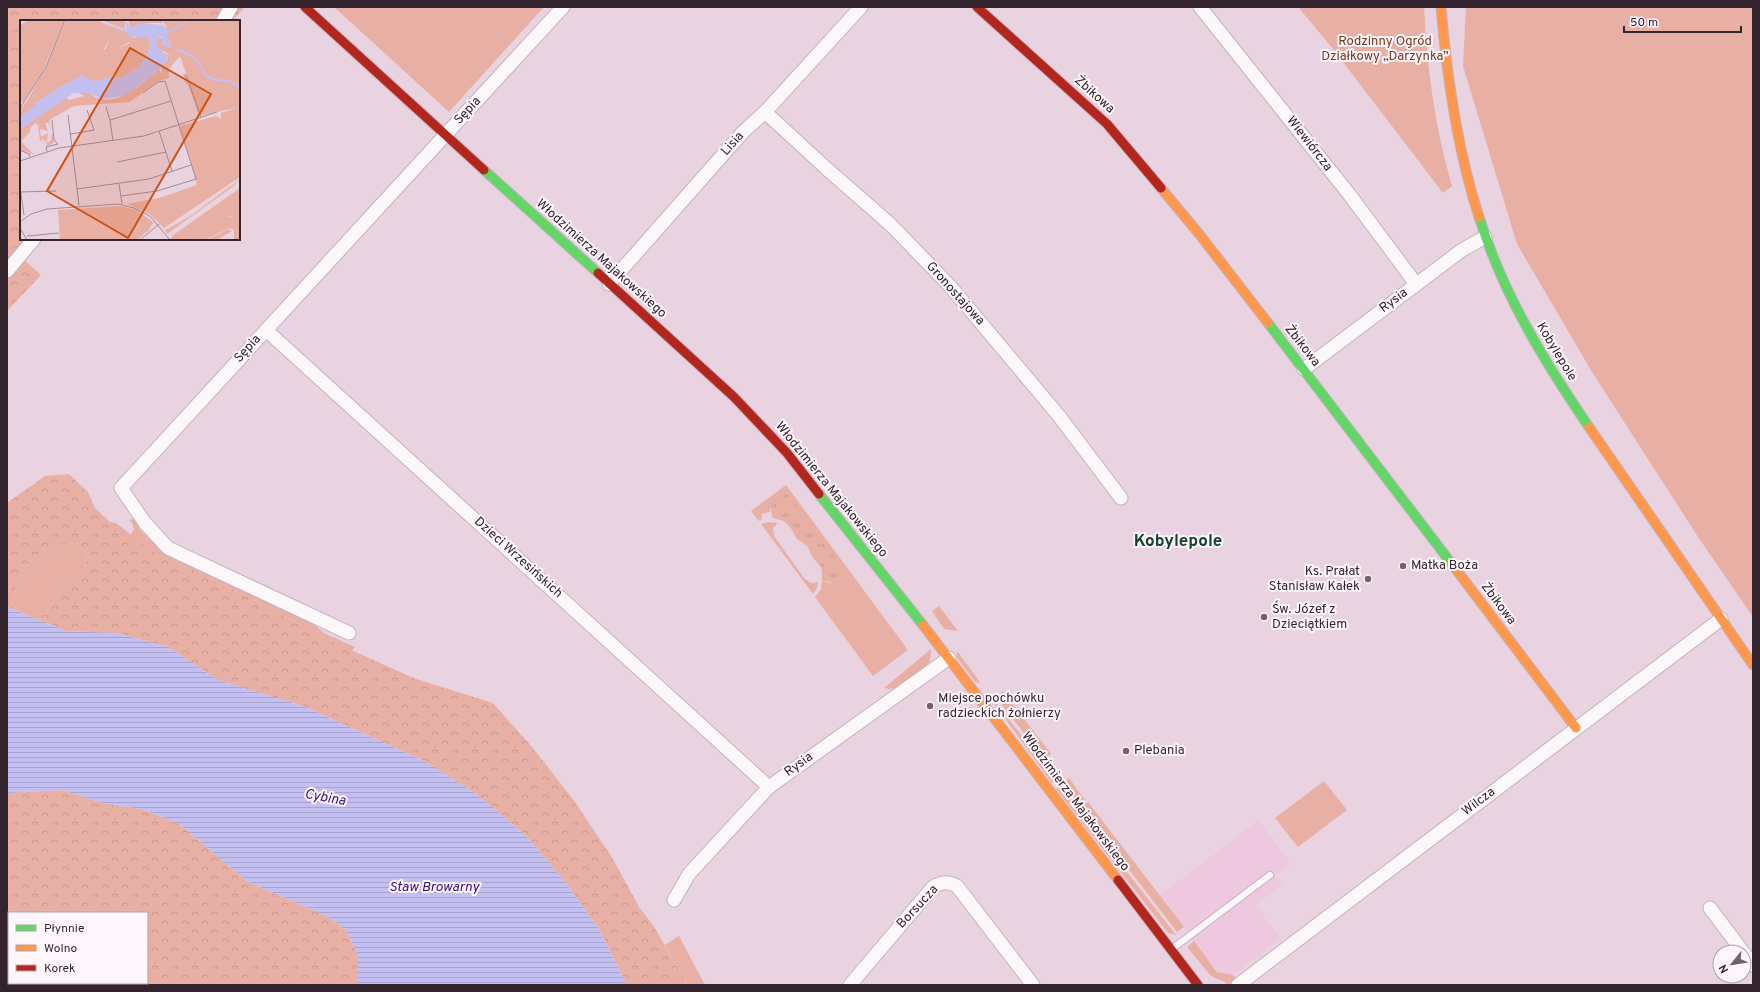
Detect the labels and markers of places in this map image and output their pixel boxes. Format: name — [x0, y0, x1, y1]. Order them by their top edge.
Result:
place label: Matka Boża — [1411, 558, 1478, 574]
marker: Matka Boża — [1398, 561, 1408, 571]
place label: Ks. Prałat Stanisław Kałek — [1269, 564, 1360, 595]
marker: Ks. Prałat Stanisław Kałek — [1363, 574, 1373, 584]
place label: Św. Józef z Dzieciątkiem — [1272, 600, 1347, 633]
marker: Św. Józef z Dzieciątkiem — [1259, 612, 1269, 622]
place label: Miejsce pochówku radzieckich żołnierzy — [938, 691, 1061, 722]
marker: Miejsce pochówku radzieckich żołnierzy — [925, 701, 935, 711]
place label: Plebania — [1134, 743, 1185, 759]
marker: Plebania — [1121, 746, 1131, 756]

